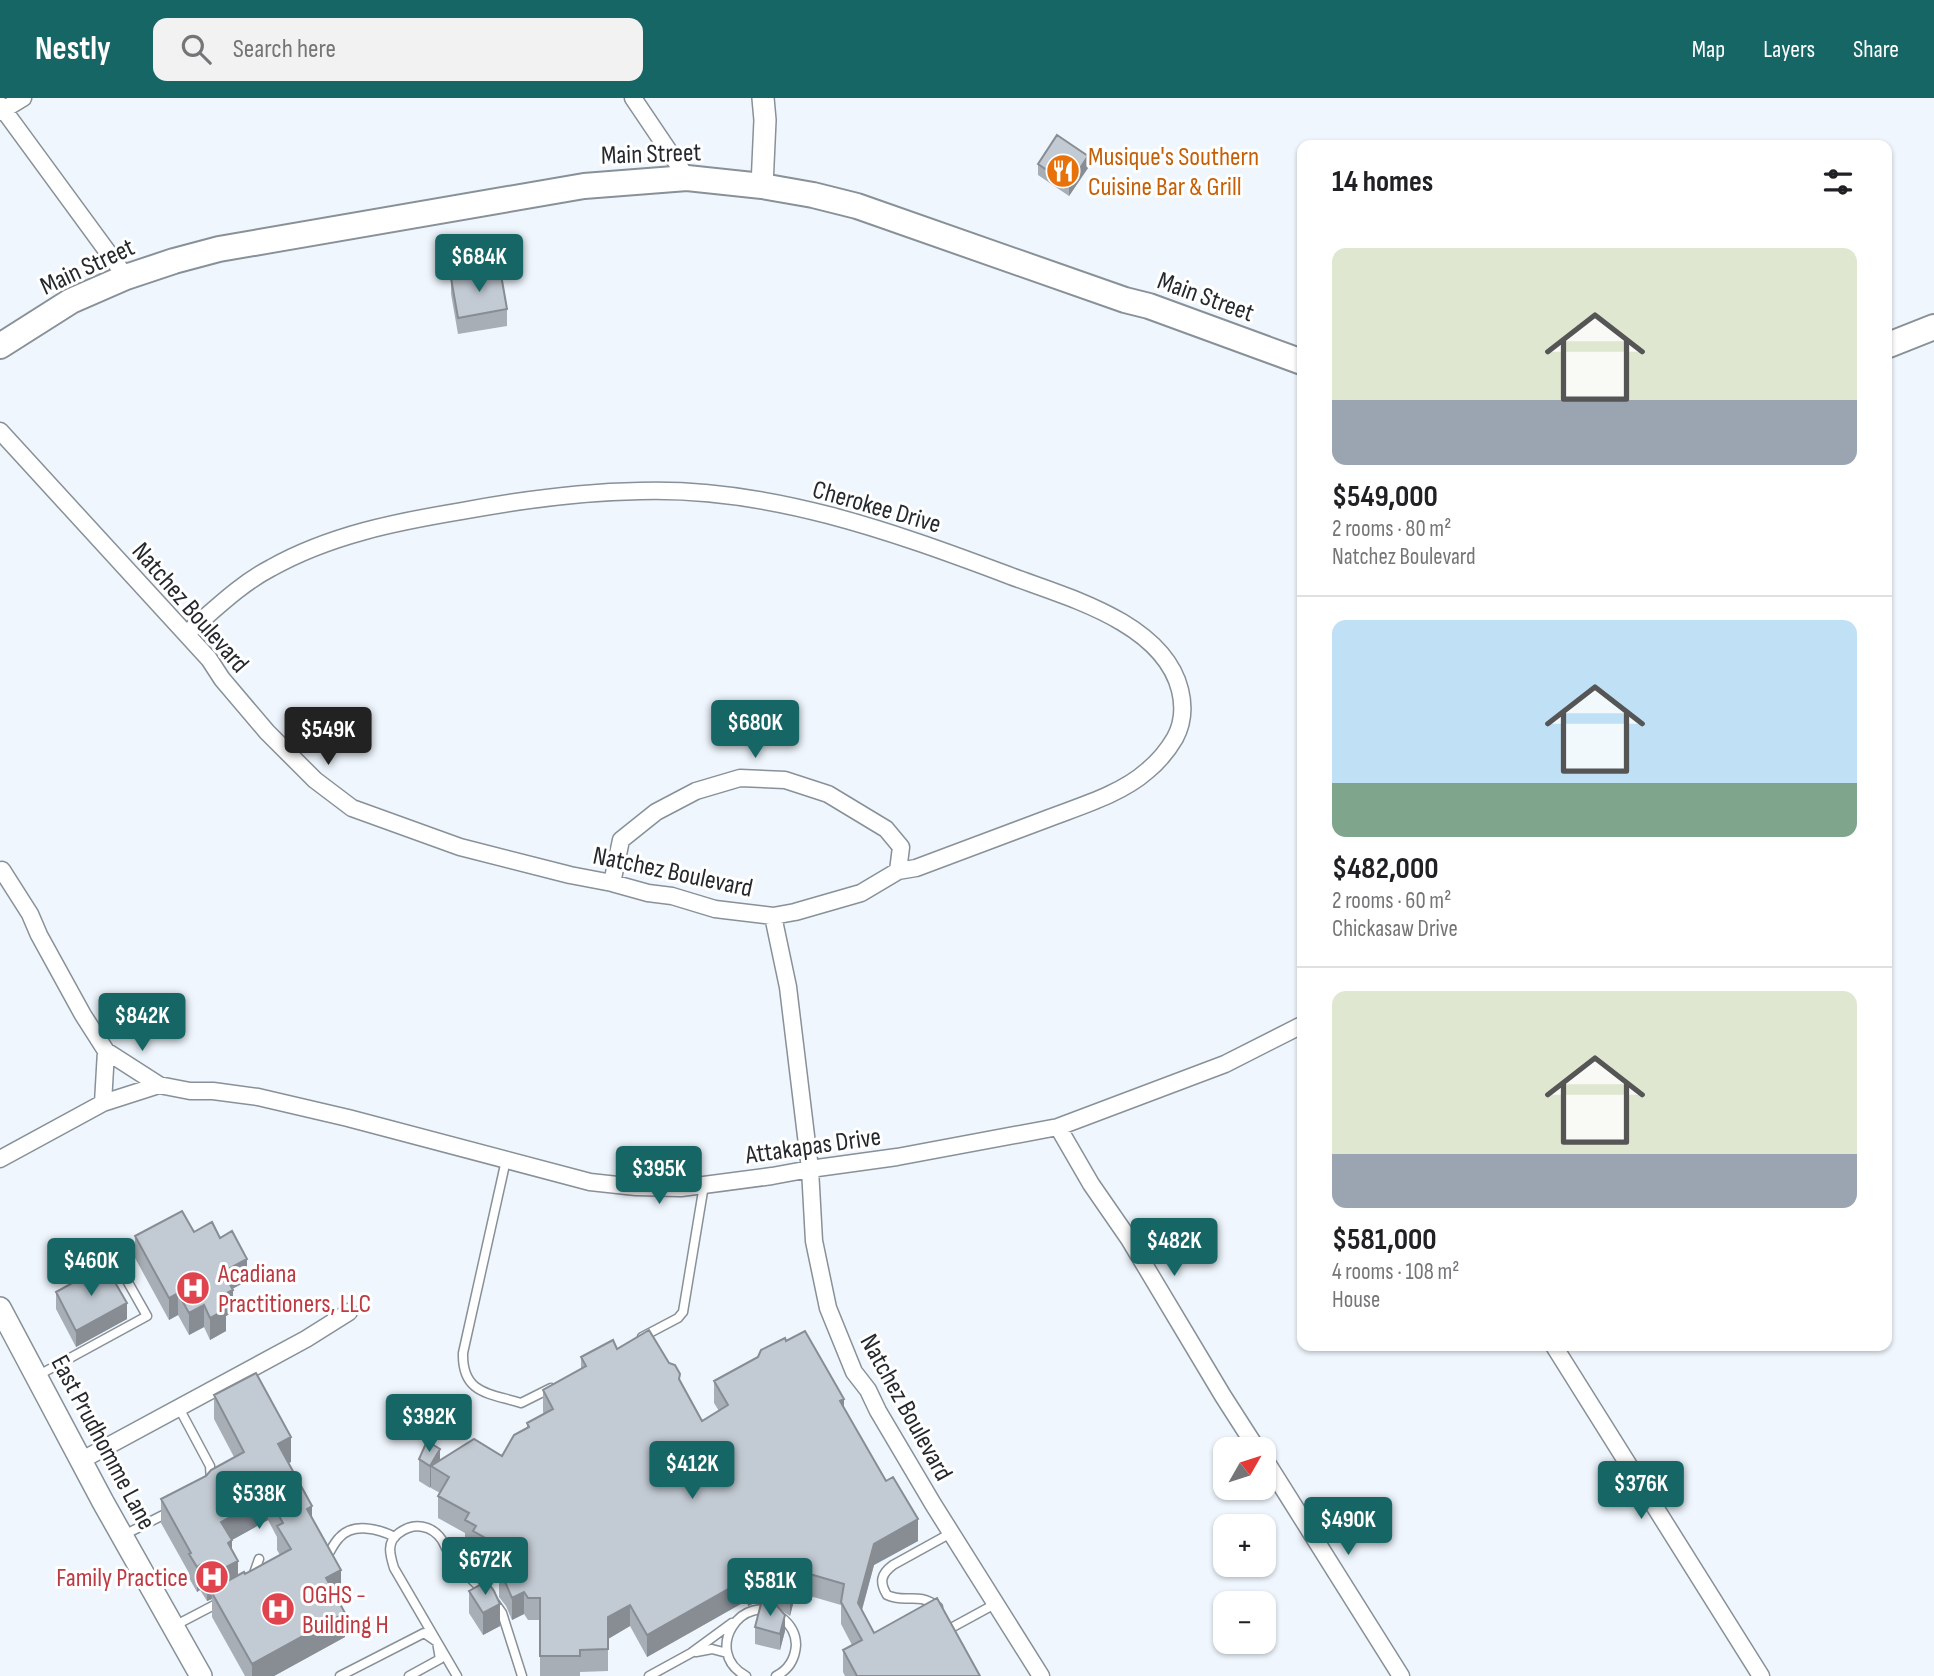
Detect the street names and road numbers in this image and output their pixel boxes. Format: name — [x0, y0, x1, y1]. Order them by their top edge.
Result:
street label: Main Street — [600, 137, 702, 172]
street label: Main Street — [36, 232, 140, 303]
street label: Main Street — [1153, 266, 1258, 329]
street label: Cherokee Drive — [809, 474, 944, 541]
street label: Natchez Boulevard — [125, 537, 255, 679]
street label: Natchez Boulevard — [590, 840, 755, 905]
street label: Attakapas Drive — [742, 1122, 883, 1171]
street label: Natchez Boulevard — [853, 1329, 959, 1486]
street label: East Prudhomme Lane — [44, 1350, 162, 1535]

